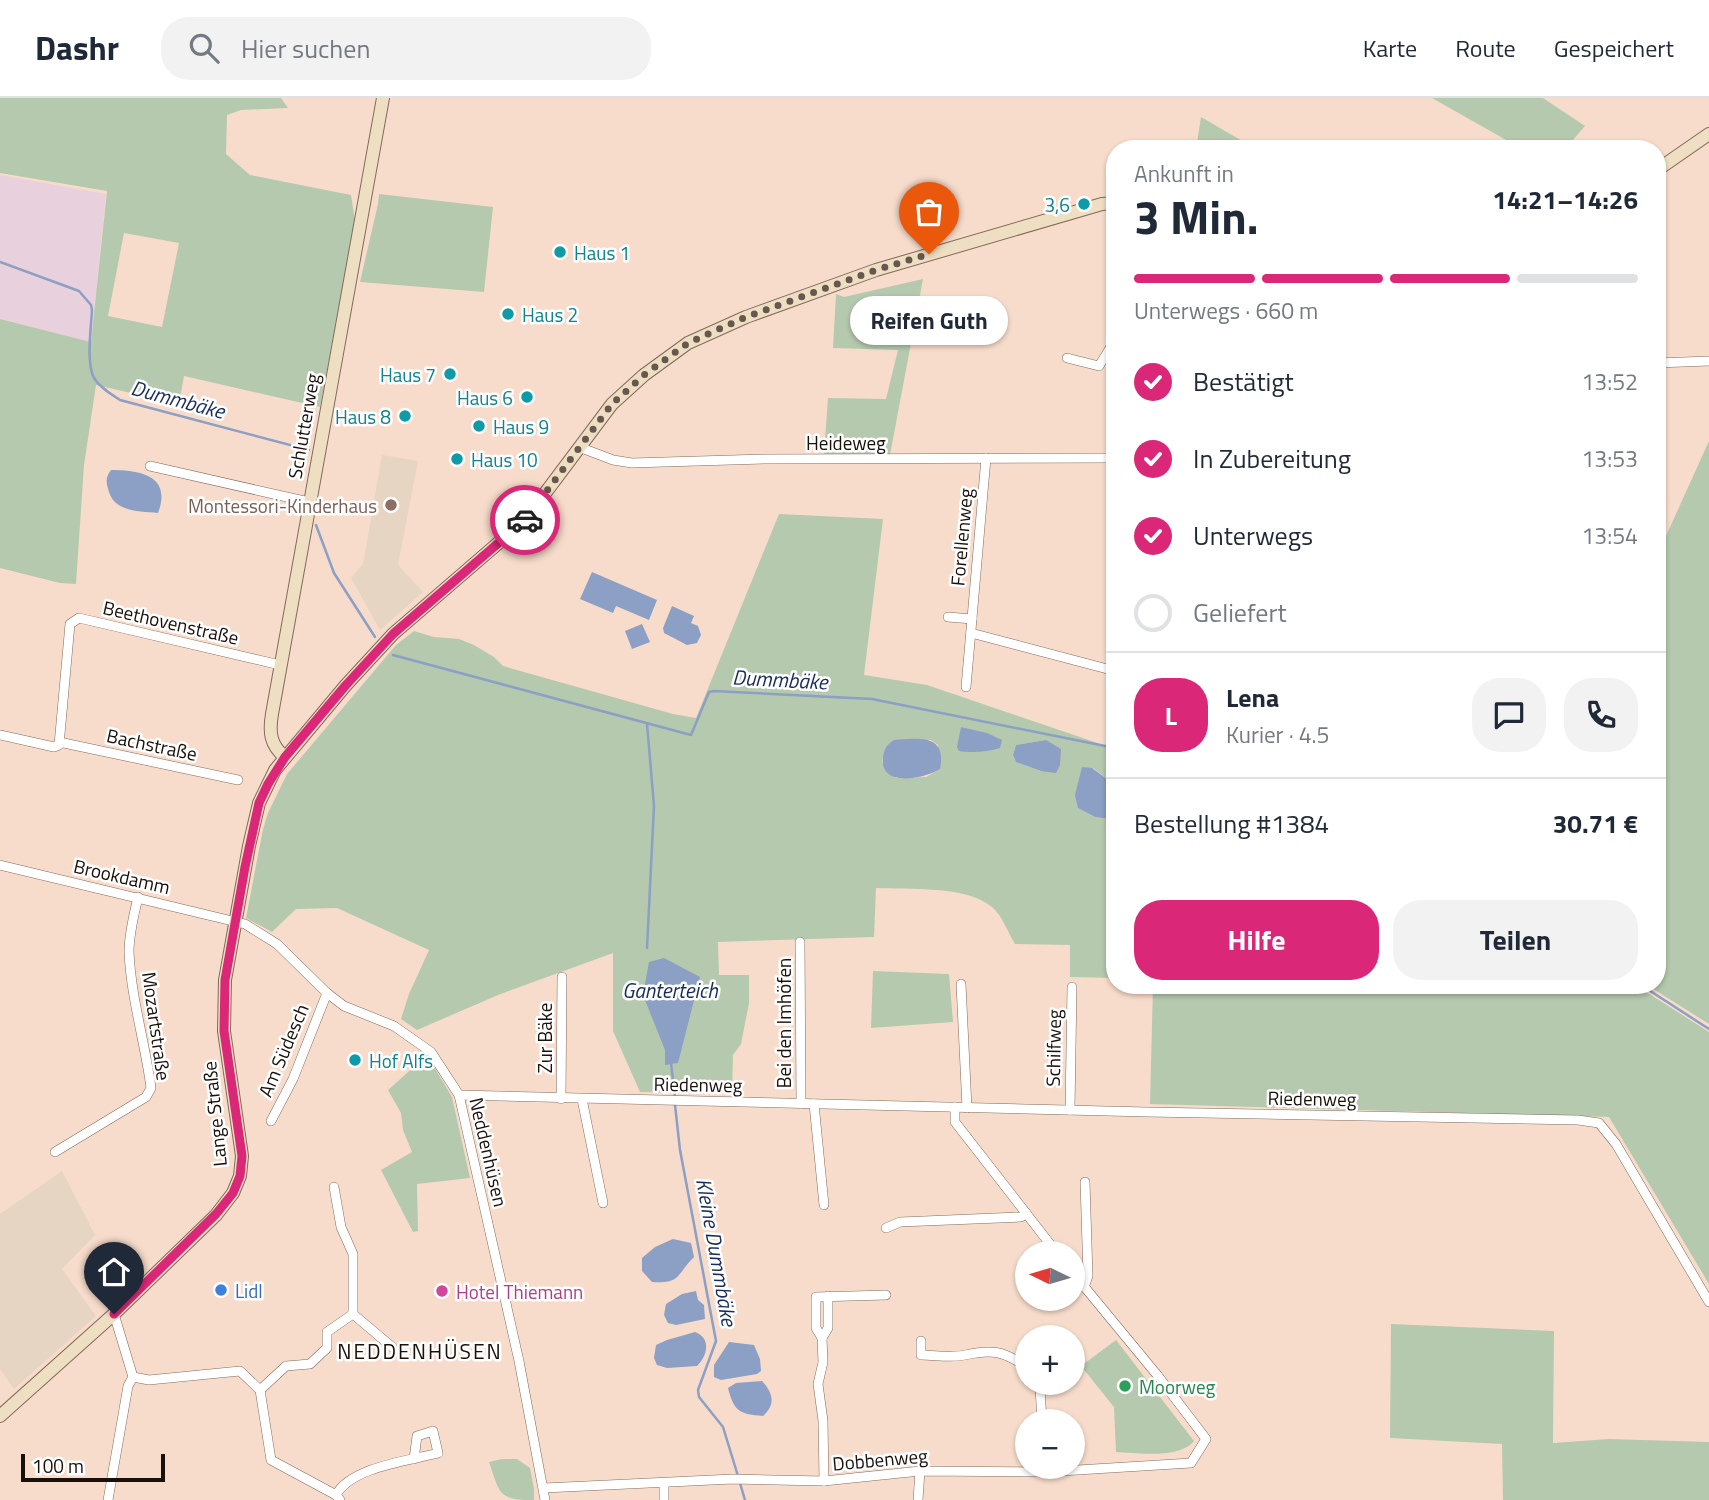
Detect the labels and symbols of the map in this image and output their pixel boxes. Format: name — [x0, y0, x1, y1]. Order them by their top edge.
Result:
pin — [899, 182, 959, 254]
place label: 3,6 — [1044, 190, 1070, 219]
marker: 3,6 — [1076, 196, 1092, 212]
place label: Haus 1 — [574, 238, 630, 267]
marker: Haus 1 — [552, 244, 568, 260]
callout: Reifen Guth — [850, 296, 1008, 345]
place label: Haus 2 — [522, 300, 578, 329]
marker: Haus 2 — [500, 306, 516, 322]
place label: Haus 7 — [380, 360, 436, 389]
marker: Haus 7 — [442, 366, 458, 382]
water label: Dummbäke — [128, 371, 229, 427]
street label: Schlutterweg — [279, 371, 327, 481]
place label: Haus 6 — [457, 383, 513, 412]
marker: Haus 6 — [519, 389, 535, 405]
place label: Haus 8 — [335, 402, 391, 431]
marker: Haus 8 — [397, 408, 413, 424]
place label: Haus 9 — [493, 412, 549, 441]
marker: Haus 9 — [471, 418, 487, 434]
street label: Heideweg — [806, 428, 886, 457]
place label: Haus 10 — [471, 445, 538, 474]
marker: Haus 10 — [449, 451, 465, 467]
courier — [490, 485, 560, 555]
street label: Forellenweg — [942, 487, 980, 587]
place label: Montessori-Kinderhaus — [188, 491, 377, 520]
marker: Montessori-Kinderhaus — [383, 497, 399, 513]
street label: Beethovenstraße — [100, 592, 242, 652]
water label: Dummbäke — [731, 661, 830, 698]
street label: Bachstraße — [104, 720, 200, 768]
street label: Brookdamm — [71, 851, 173, 901]
street label: Bei den Imhöfen — [769, 958, 798, 1088]
street label: Mozartstraße — [135, 970, 179, 1082]
water label: Ganterteich — [622, 974, 718, 1006]
street label: Am Südesch — [250, 999, 316, 1101]
street label: Zur Bäke — [530, 1003, 559, 1073]
street label: Schilfweg — [1038, 1009, 1068, 1087]
place label: Hof Alfs — [369, 1046, 433, 1075]
marker: Hof Alfs — [347, 1052, 363, 1068]
street label: Lange Straße — [194, 1060, 234, 1168]
street label: Riedenweg — [653, 1069, 743, 1099]
street label: Riedenweg — [1267, 1083, 1357, 1113]
street label: Neddenhüsen — [462, 1095, 516, 1209]
water label: Kleine Dummbäke — [688, 1175, 746, 1330]
north arrow — [1015, 1241, 1085, 1311]
pin — [84, 1242, 144, 1314]
place label: Lidl — [235, 1276, 263, 1305]
place label: Hotel Thiemann — [456, 1277, 583, 1306]
marker: Lidl — [213, 1282, 229, 1298]
marker: Hotel Thiemann — [434, 1283, 450, 1299]
district label: NEDDENHÜSEN — [337, 1335, 503, 1367]
place label: Moorweg — [1139, 1372, 1215, 1401]
marker: Moorweg — [1117, 1378, 1133, 1394]
street label: Dobbenweg — [831, 1440, 929, 1478]
scale bar — [21, 1451, 164, 1483]

